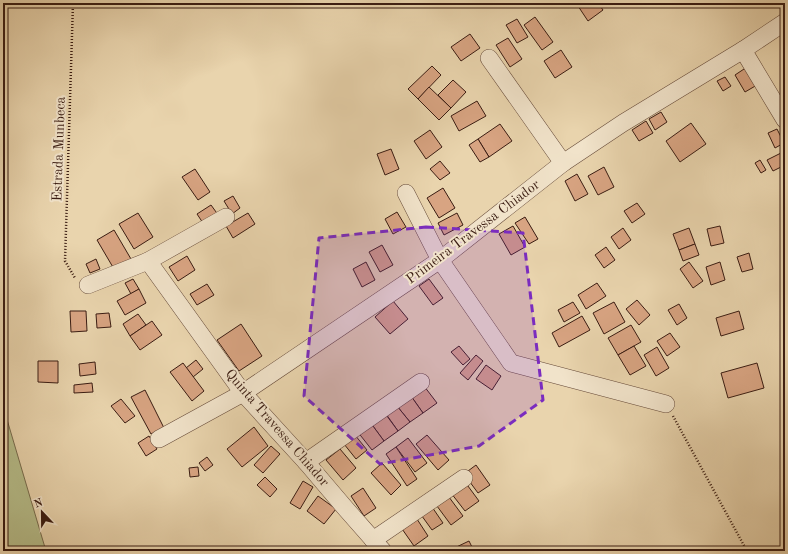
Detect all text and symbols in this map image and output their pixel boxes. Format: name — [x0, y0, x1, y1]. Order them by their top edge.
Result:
street label: Estrada Munbeca — [50, 96, 68, 202]
street label: Primeira Travessa Chiador — [404, 177, 543, 287]
street label: Quinta Travessa Chiador — [222, 367, 332, 490]
north arrow — [22, 492, 62, 532]
text: N — [33, 497, 45, 511]

